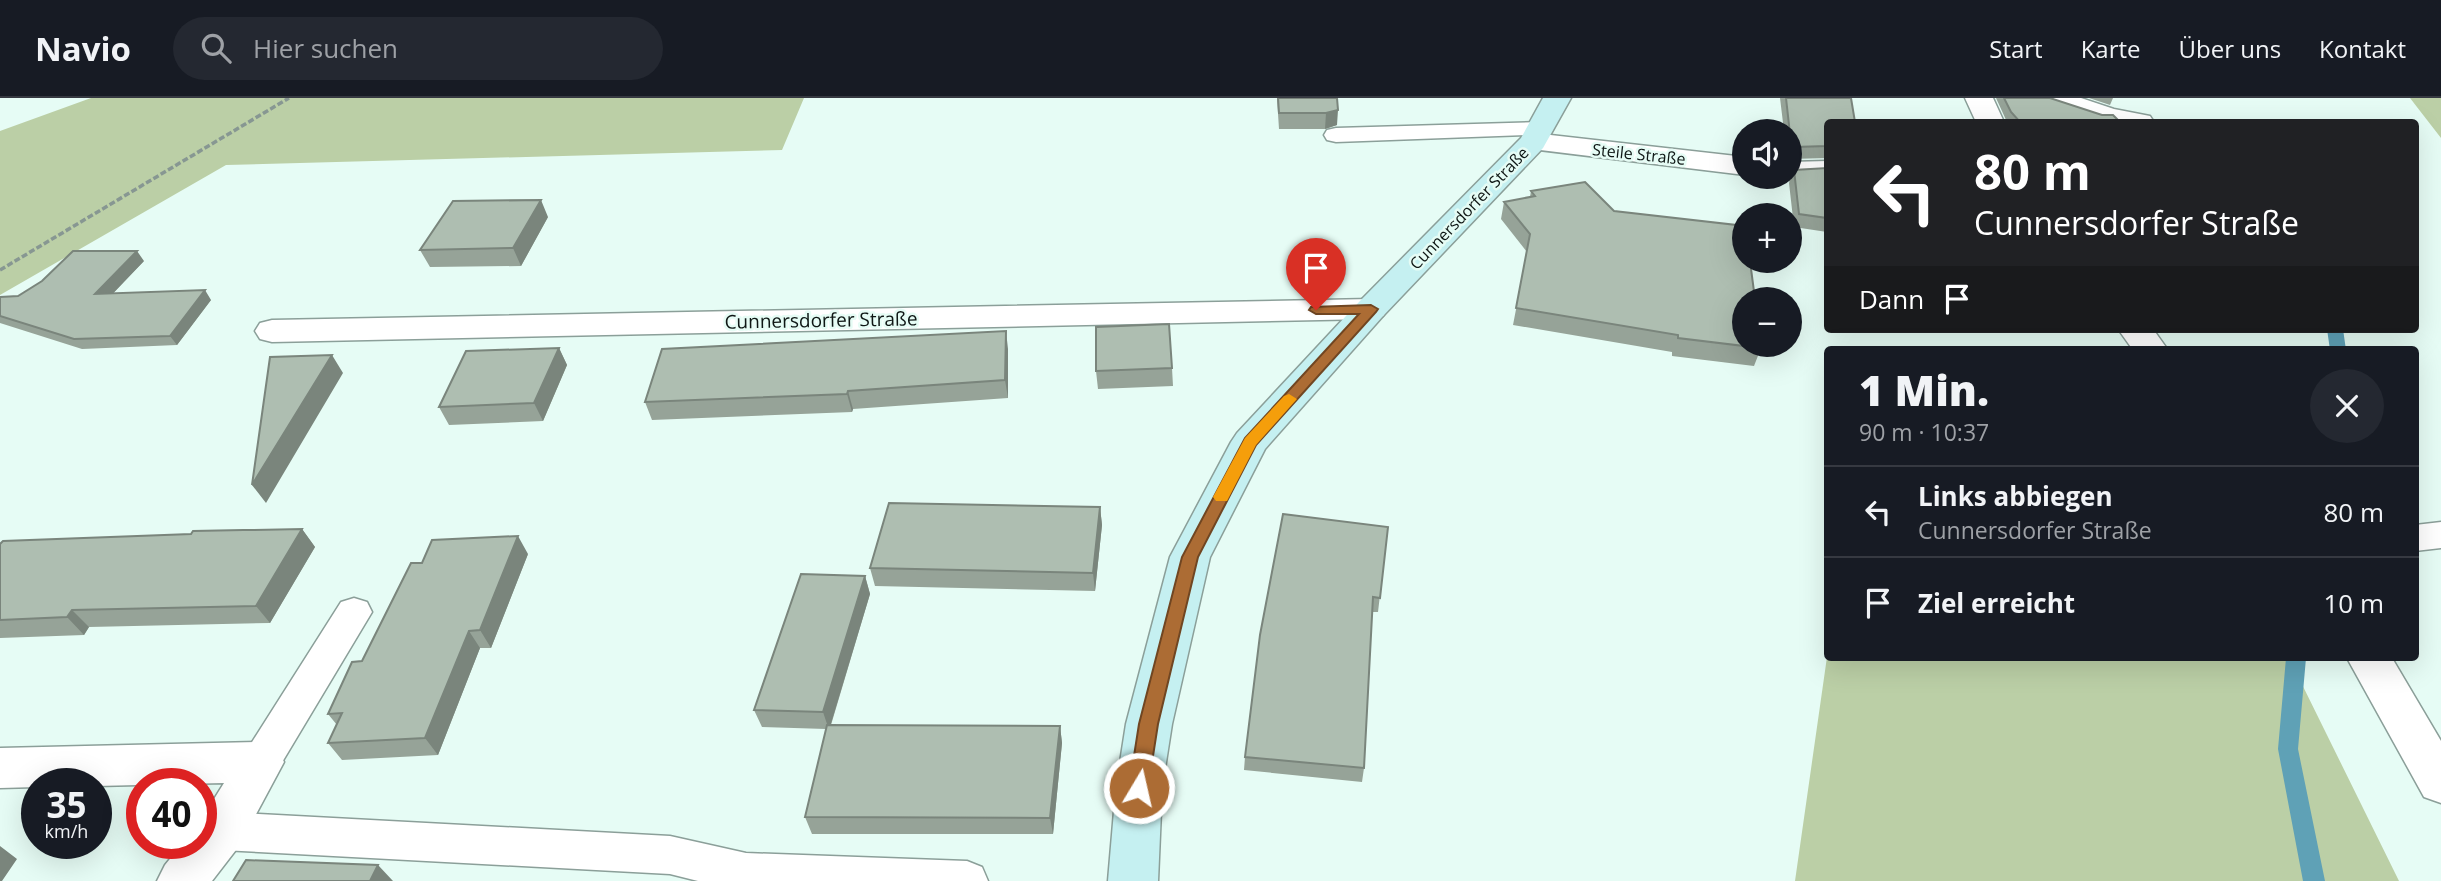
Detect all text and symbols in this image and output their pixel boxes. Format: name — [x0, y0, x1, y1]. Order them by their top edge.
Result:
search box — [173, 17, 663, 80]
text: Navio — [35, 26, 131, 71]
icon: search — [197, 29, 235, 67]
text: Hier suchen — [253, 30, 398, 66]
text: Start — [1989, 32, 2043, 65]
text: Karte — [2081, 32, 2141, 65]
text: Über uns — [2179, 32, 2281, 65]
text: Kontakt — [2319, 32, 2406, 65]
map controls — [1732, 119, 1802, 357]
button: sound — [1732, 119, 1802, 189]
street label: Steile Straße — [1591, 138, 1687, 170]
text: 80 m — [1974, 138, 2091, 204]
street label: Cunnersdorfer Straße — [1405, 142, 1533, 274]
icon: left — [1859, 147, 1950, 238]
text: Cunnersdorfer Straße — [1974, 201, 2299, 244]
button: + — [1732, 203, 1802, 273]
pin — [1286, 238, 1346, 310]
icon: arrive — [1297, 249, 1335, 287]
icon: arrive — [1938, 280, 1976, 318]
text: Dann — [1859, 281, 1924, 317]
button: − — [1732, 287, 1802, 357]
street label: Cunnersdorfer Straße — [724, 305, 918, 335]
text: 1 Min. — [1859, 361, 1989, 418]
button: close — [2310, 369, 2384, 443]
text: 90 m · 10:37 — [1859, 416, 1989, 448]
text: Links abbiegen — [1918, 478, 2113, 514]
icon: left — [1859, 493, 1897, 531]
text: 80 m — [2323, 494, 2384, 530]
text: Cunnersdorfer Straße — [1918, 514, 2152, 546]
icon: arrive — [1859, 584, 1897, 622]
text: Ziel erreicht — [1918, 585, 2075, 621]
text: 10 m — [2323, 585, 2384, 621]
position arrow — [1102, 751, 1176, 825]
speed limit sign: 40 — [126, 768, 217, 859]
text: 35 — [46, 781, 87, 828]
text: km/h — [45, 819, 88, 843]

